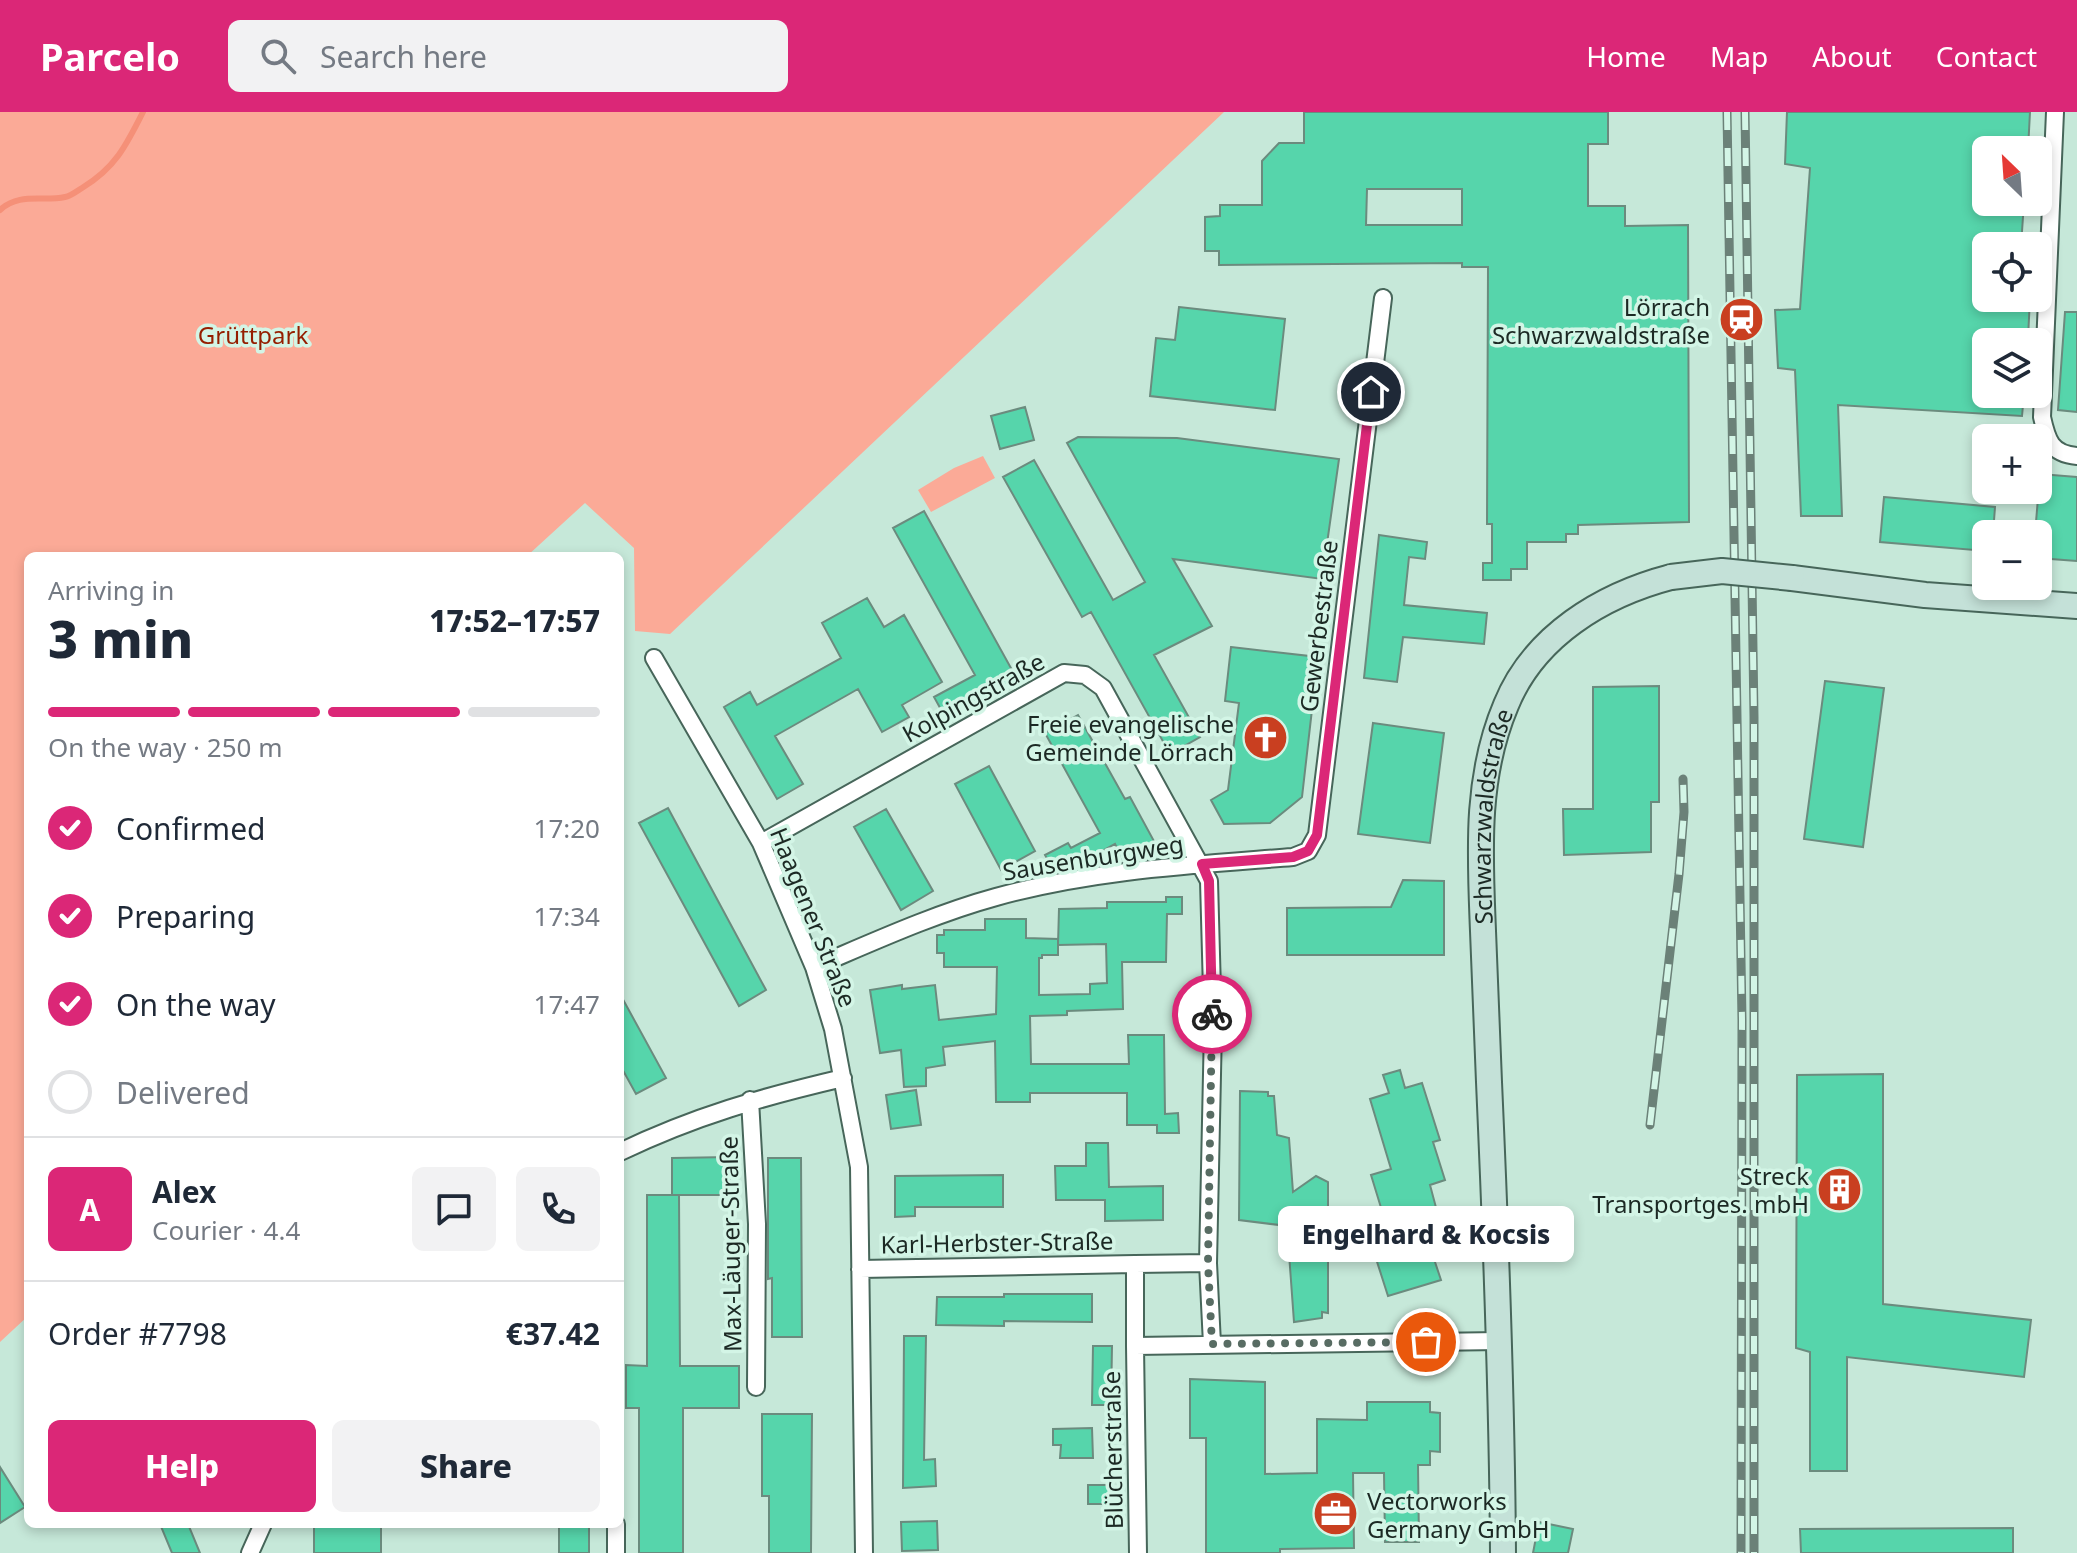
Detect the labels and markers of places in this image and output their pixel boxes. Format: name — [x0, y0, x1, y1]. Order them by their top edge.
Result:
place label: Lörrach Schwarzwaldstraße — [1492, 290, 1710, 351]
station icon: Lörrach Schwarzwaldstraße — [1717, 296, 1765, 344]
pin — [1337, 358, 1405, 426]
place label: Freie evangelische Gemeinde Lörrach — [1025, 707, 1234, 768]
church icon: Freie evangelische Gemeinde Lörrach — [1241, 713, 1289, 761]
place label: Streck Transportges. mbH — [1592, 1159, 1809, 1220]
building icon: Streck Transportges. mbH — [1816, 1165, 1864, 1213]
callout: Engelhard & Kocsis — [1278, 1206, 1574, 1262]
pin — [1392, 1308, 1460, 1376]
place label: Vectorworks Germany GmbH — [1367, 1484, 1550, 1545]
office icon: Vectorworks Germany GmbH — [1312, 1490, 1360, 1538]

